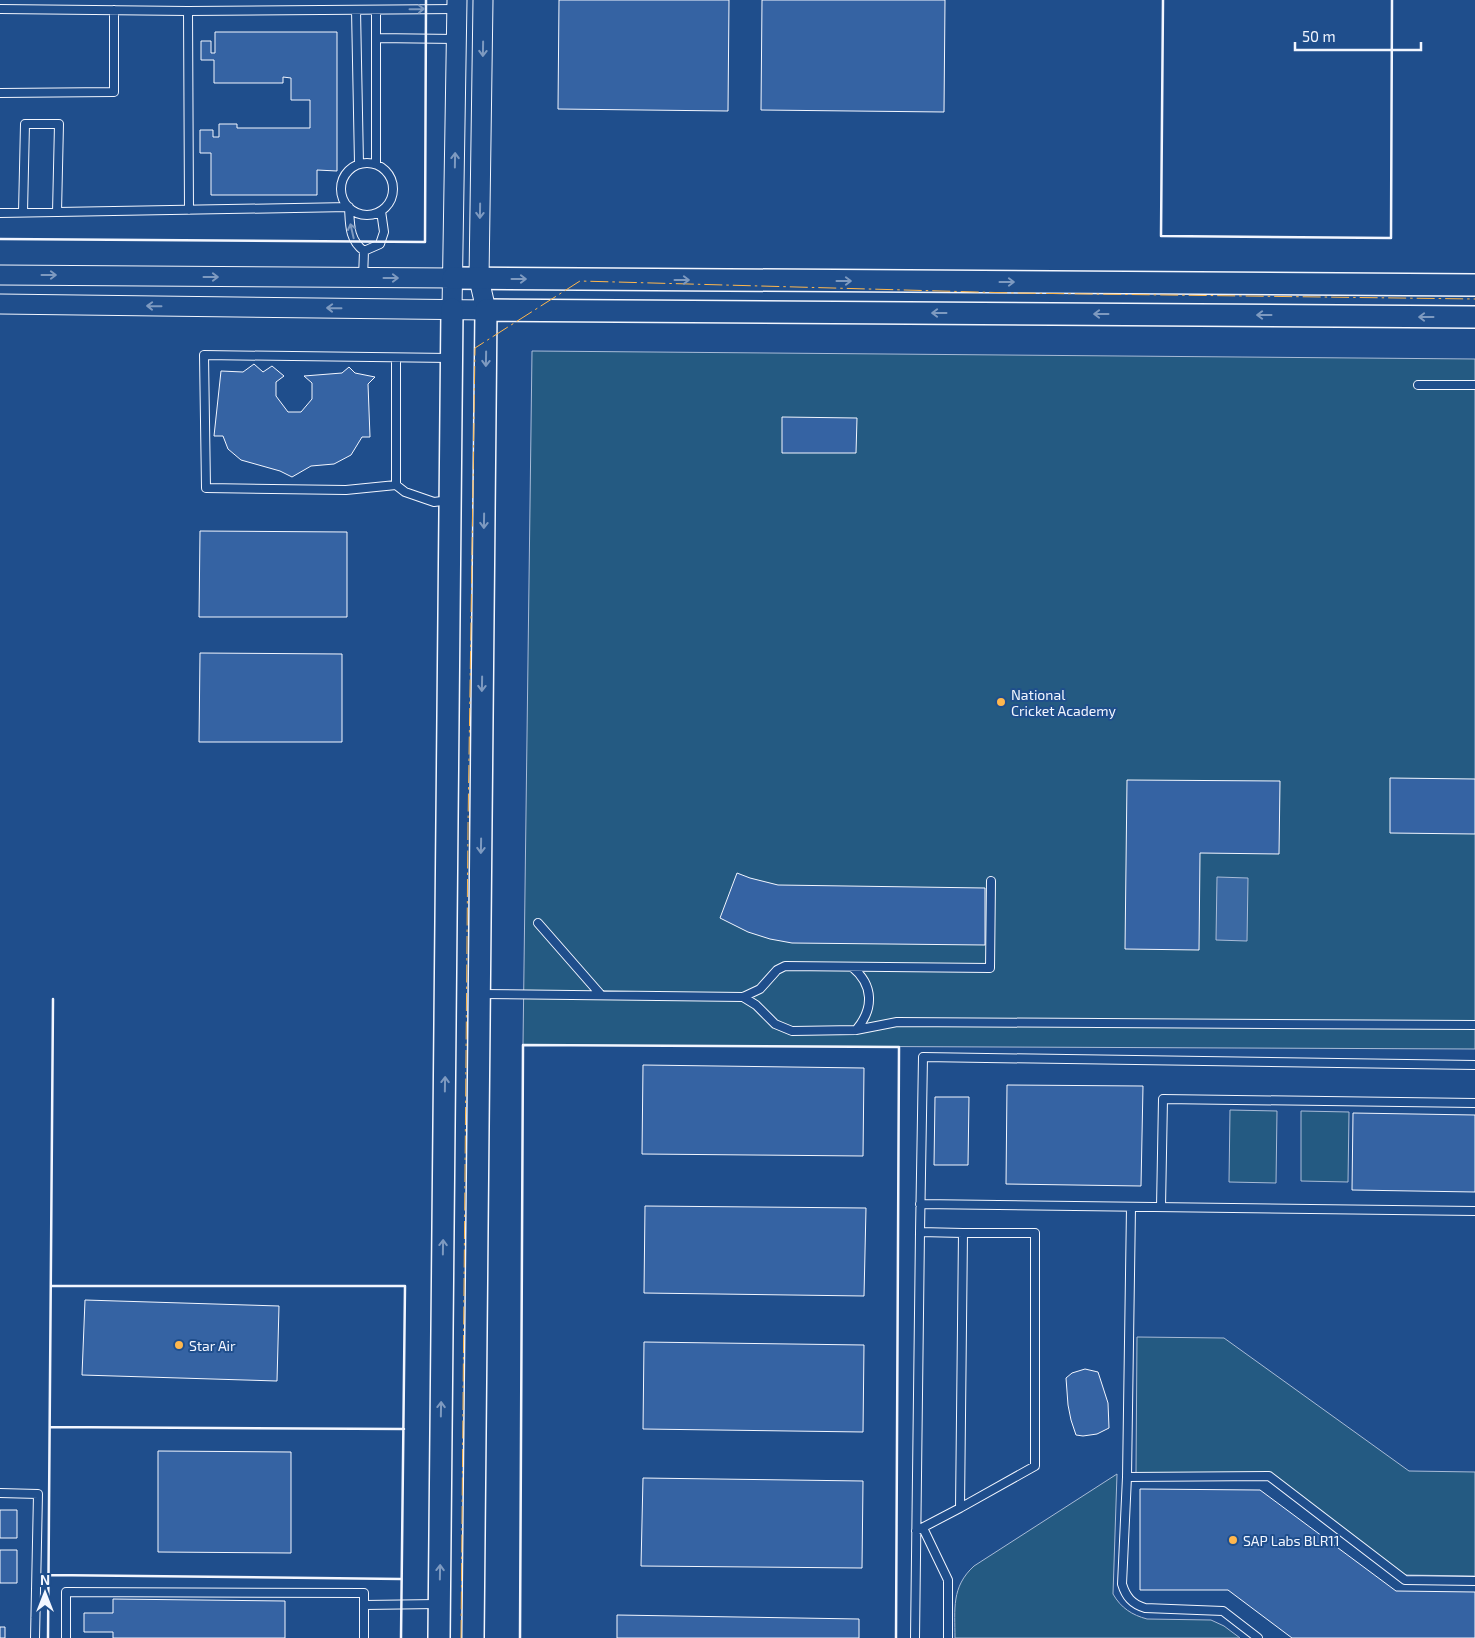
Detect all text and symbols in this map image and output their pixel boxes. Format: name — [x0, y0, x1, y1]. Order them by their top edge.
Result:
one-way arrow — [408, 4, 424, 14]
scale bar — [1295, 20, 1421, 52]
text: 50 m — [1302, 27, 1336, 45]
one-way arrow — [478, 40, 487, 56]
one-way arrow — [450, 152, 460, 168]
one-way arrow — [475, 202, 485, 219]
one-way arrow — [347, 224, 356, 240]
one-way arrow — [40, 270, 56, 280]
one-way arrow — [202, 272, 219, 282]
one-way arrow — [382, 273, 399, 283]
one-way arrow — [510, 274, 527, 284]
one-way arrow — [673, 275, 689, 285]
one-way arrow — [836, 276, 852, 286]
one-way arrow — [998, 277, 1014, 287]
one-way arrow — [146, 301, 162, 311]
one-way arrow — [326, 303, 342, 312]
one-way arrow — [931, 308, 948, 318]
one-way arrow — [1094, 309, 1110, 319]
one-way arrow — [1256, 310, 1272, 320]
one-way arrow — [1419, 312, 1435, 321]
one-way arrow — [481, 350, 490, 366]
one-way arrow — [479, 512, 489, 529]
one-way arrow — [478, 675, 487, 691]
place label: National Cricket Academy — [1011, 686, 1117, 719]
marker: National Cricket Academy — [995, 696, 1007, 708]
one-way arrow — [476, 838, 486, 854]
one-way arrow — [440, 1077, 450, 1093]
one-way arrow — [438, 1239, 448, 1256]
place label: Star Air — [189, 1337, 236, 1354]
marker: Star Air — [173, 1339, 185, 1351]
one-way arrow — [436, 1402, 446, 1418]
place label: SAP Labs BLR11 — [1243, 1532, 1339, 1549]
marker: SAP Labs BLR11 — [1227, 1534, 1239, 1546]
one-way arrow — [435, 1564, 445, 1580]
north arrow — [20, 1568, 70, 1618]
text: N — [40, 1571, 50, 1588]

